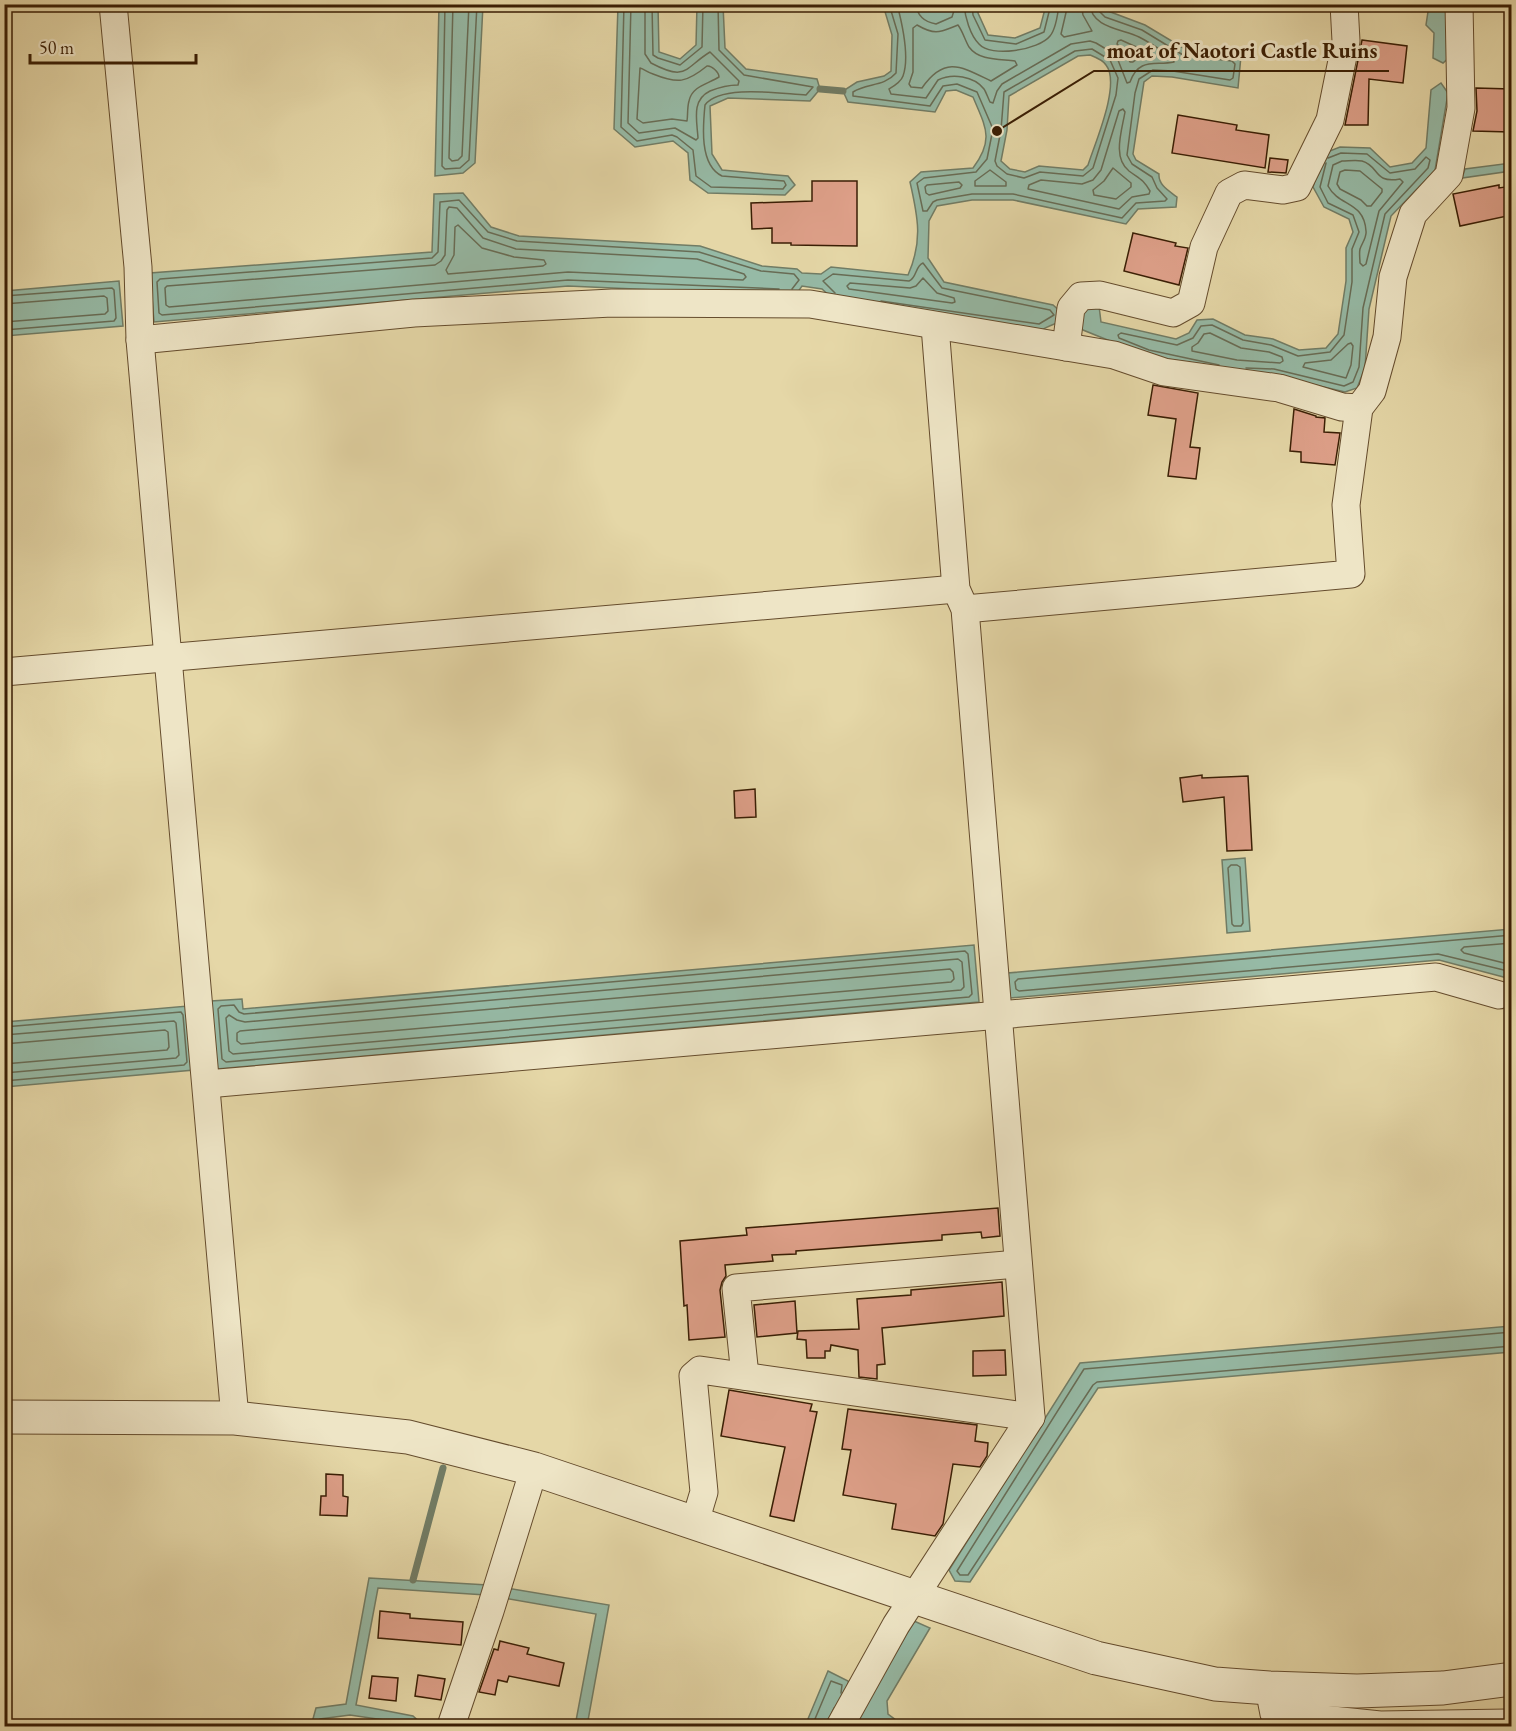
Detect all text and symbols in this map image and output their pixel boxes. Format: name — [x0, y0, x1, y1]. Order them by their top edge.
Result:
scale bar — [30, 27, 196, 65]
callout: moat of Naotori Castle Ruins — [1094, 31, 1389, 71]
text: 50 m — [39, 36, 74, 59]
text: moat of Naotori Castle Ruins — [1107, 36, 1378, 65]

